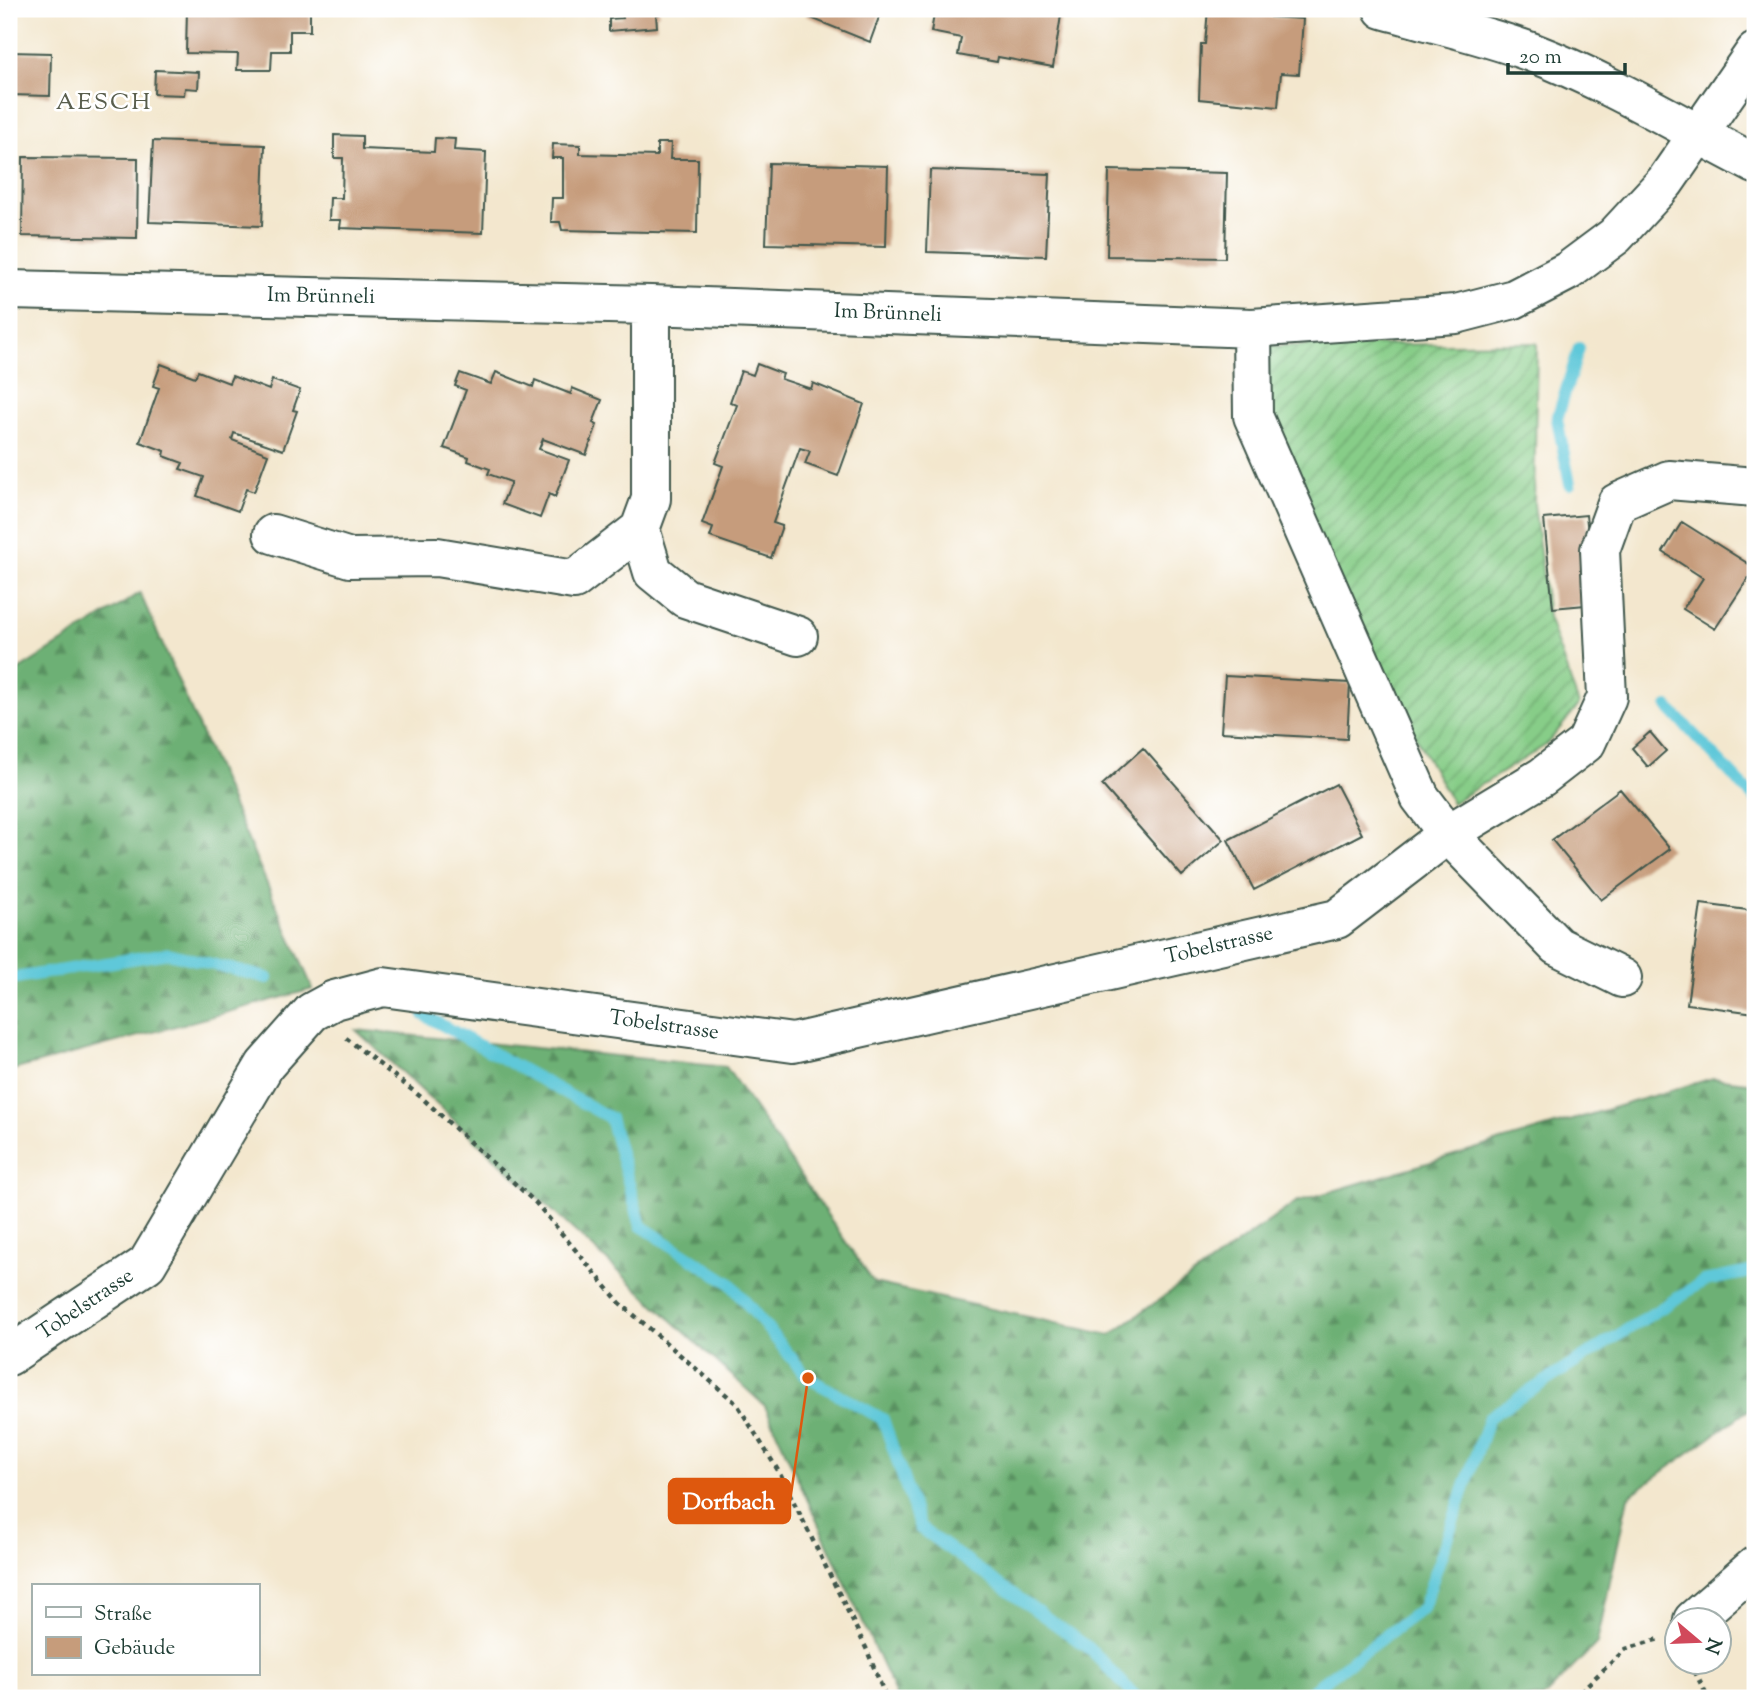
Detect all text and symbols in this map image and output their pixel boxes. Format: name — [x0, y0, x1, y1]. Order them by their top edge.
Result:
scale bar — [1508, 32, 1626, 76]
text: 20 m — [1519, 43, 1562, 73]
district label: AESCH — [56, 86, 152, 120]
street label: Im Brünneli — [267, 281, 375, 313]
street label: Im Brünneli — [833, 297, 943, 331]
street label: Tobelstrasse — [1162, 919, 1276, 973]
street label: Tobelstrasse — [607, 1003, 721, 1049]
street label: Tobelstrasse — [32, 1262, 140, 1348]
callout: Dorfbach — [669, 1479, 790, 1523]
text: Dorfbach — [683, 1487, 776, 1520]
legend — [32, 1584, 259, 1676]
text: Straße — [94, 1600, 152, 1630]
north arrow — [1662, 1606, 1732, 1676]
text: Gebäude — [94, 1634, 175, 1664]
text: N — [1696, 1634, 1727, 1657]

